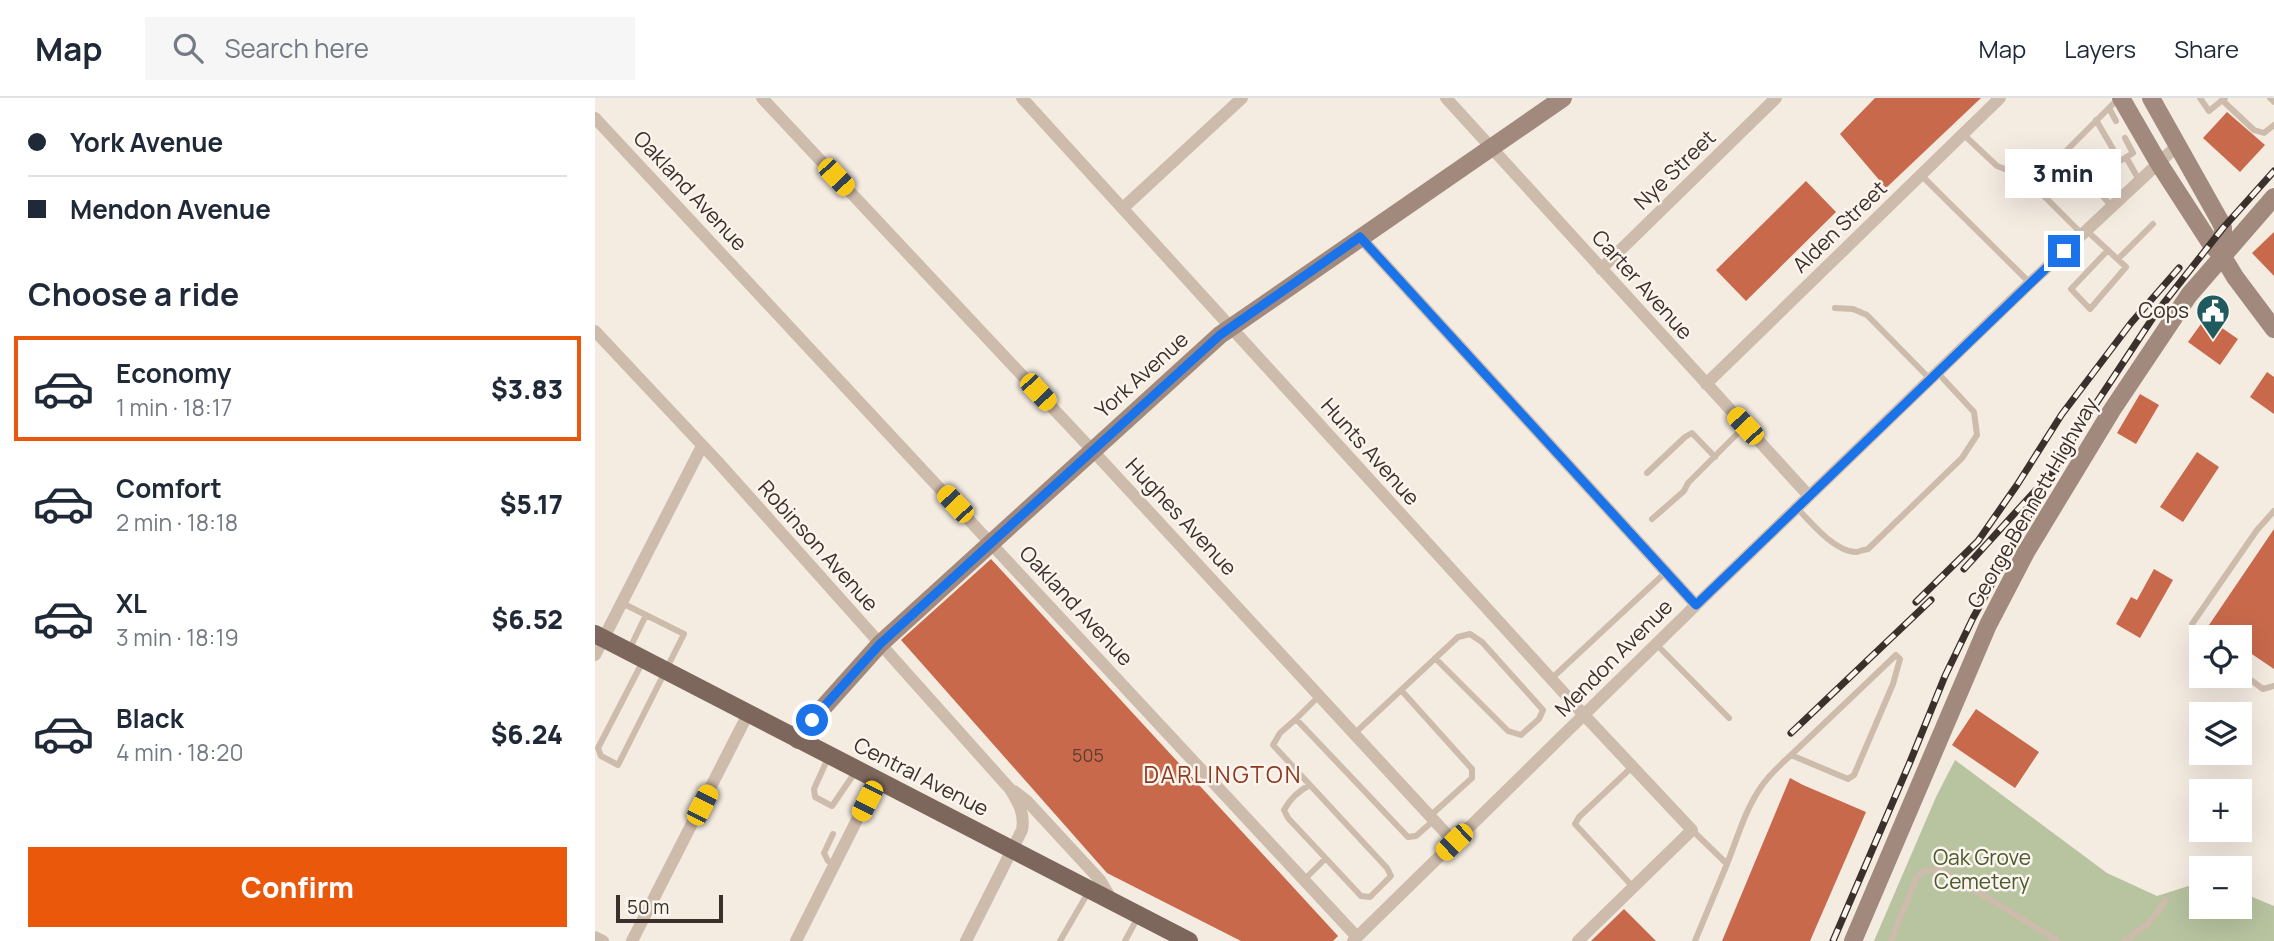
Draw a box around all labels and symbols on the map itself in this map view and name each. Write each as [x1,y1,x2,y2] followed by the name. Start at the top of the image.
[1627,123,1721,215] street label: Nye Street
[628,124,754,256] street label: Oakland Avenue
[2006,150,2122,198] callout: 3 min
[814,154,859,200] car
[1786,174,1893,278] street label: Alden Street
[1586,224,1699,345] street label: Carter Avenue
[2048,235,2080,267] route end
[2194,292,2232,341] public building icon: Cops
[2138,296,2189,324] place label: Cops
[1089,325,1194,424] street label: York Avenue
[1016,369,1061,415] car
[1315,392,1426,511] street label: Hunts Avenue
[1960,392,2104,613] street label: George Bennett Highway
[1723,403,1768,449] car
[1120,451,1244,581] street label: Hughes Avenue
[752,474,885,617] street label: Robinson Avenue
[933,481,978,527] car
[1014,539,1140,671] street label: Oakland Avenue
[1548,592,1678,722] street label: Mendon Avenue
[796,704,828,736] route start
[849,730,994,822] street label: Central Avenue
[1072,743,1104,767] house number: 505
[1144,758,1302,790] district label: DARLINGTON
[849,778,886,824] car
[684,782,721,828] car
[1432,820,1477,864] car
[1933,843,2031,895] park label: Oak Grove Cemetery
[616,892,723,924] scale bar

